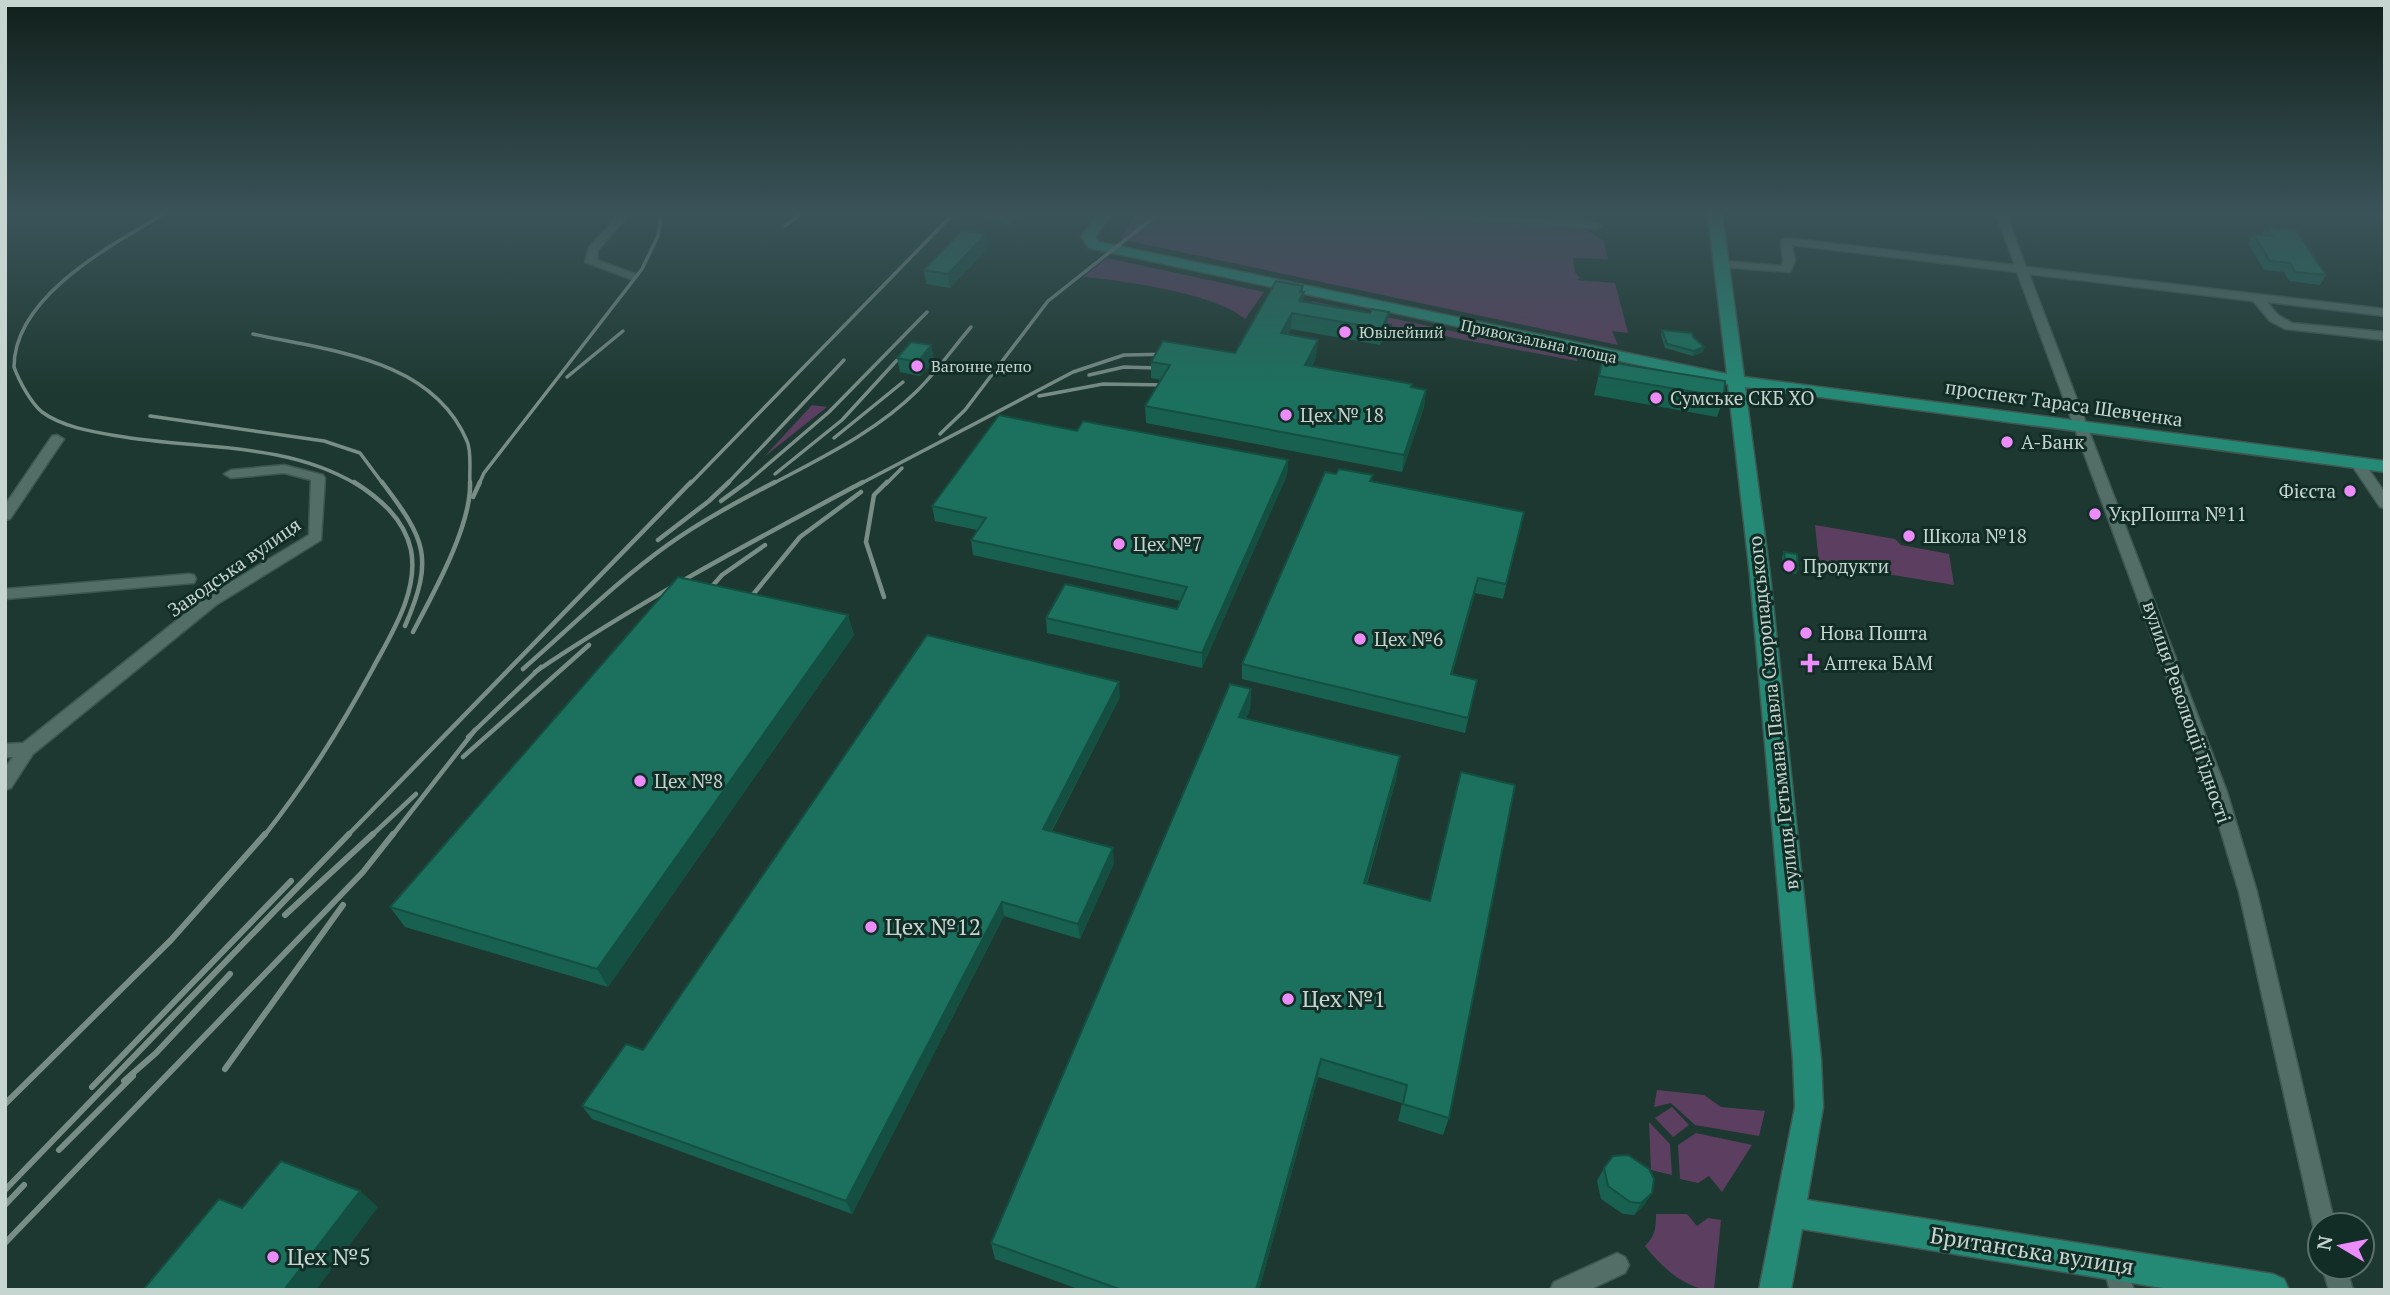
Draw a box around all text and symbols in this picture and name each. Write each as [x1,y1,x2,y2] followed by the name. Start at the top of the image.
[1459,314,1619,368] street label: Привокзальна площа
[1359,321,1444,343] place label: Ювілейний
[1337,324,1353,340] marker: Ювілейний
[931,355,1032,377] place label: Вагонне депо
[909,358,925,374] marker: Вагонне депо
[1944,373,2185,432] street label: проспект Тараса Шевченка
[1670,385,1815,410] place label: Сумське СКБ ХО
[1648,390,1664,406] marker: Сумське СКБ ХО
[1300,402,1384,427] place label: Цех № 18
[1278,407,1294,423] marker: Цех № 18
[2021,429,2085,454] place label: А-Банк
[1999,434,2015,450] marker: А-Банк
[2279,478,2336,503] place label: Фієста
[2342,483,2358,499] marker: Фієста
[2109,501,2247,526] place label: УкрПошта №11
[2087,506,2103,522] marker: УкрПошта №11
[162,511,305,622] street label: Заводська вулиця
[1923,523,2027,548] place label: Школа №18
[1901,528,1917,544] marker: Школа №18
[1133,531,1202,556] place label: Цех №7
[1741,535,1804,891] street label: вулиця Гетьмана Павла Скоропадського
[1111,536,1127,552] marker: Цех №7
[1803,553,1889,578] place label: Продукти
[1781,558,1797,574] marker: Продукти
[2138,597,2237,826] street label: вулиця Революції Гідності
[1820,620,1928,645] place label: Нова Пошта
[1798,625,1814,641] marker: Нова Пошта
[1374,626,1443,651] place label: Цех №6
[1352,631,1368,647] marker: Цех №6
[1824,650,1933,675] place label: Аптека БАМ
[1802,655,1818,671] marker: Аптека БАМ
[654,768,723,793] place label: Цех №8
[632,773,648,789] marker: Цех №8
[885,911,981,942] place label: Цех №12
[863,919,879,935] marker: Цех №12
[1302,983,1386,1014] place label: Цех №1
[1280,991,1296,1007] marker: Цех №1
[2306,1211,2376,1281] north arrow
[1928,1219,2136,1282] street label: Британська вулиця
[2310,1233,2337,1252] text: N
[287,1241,371,1272] place label: Цех №5
[265,1249,281,1265] marker: Цех №5

